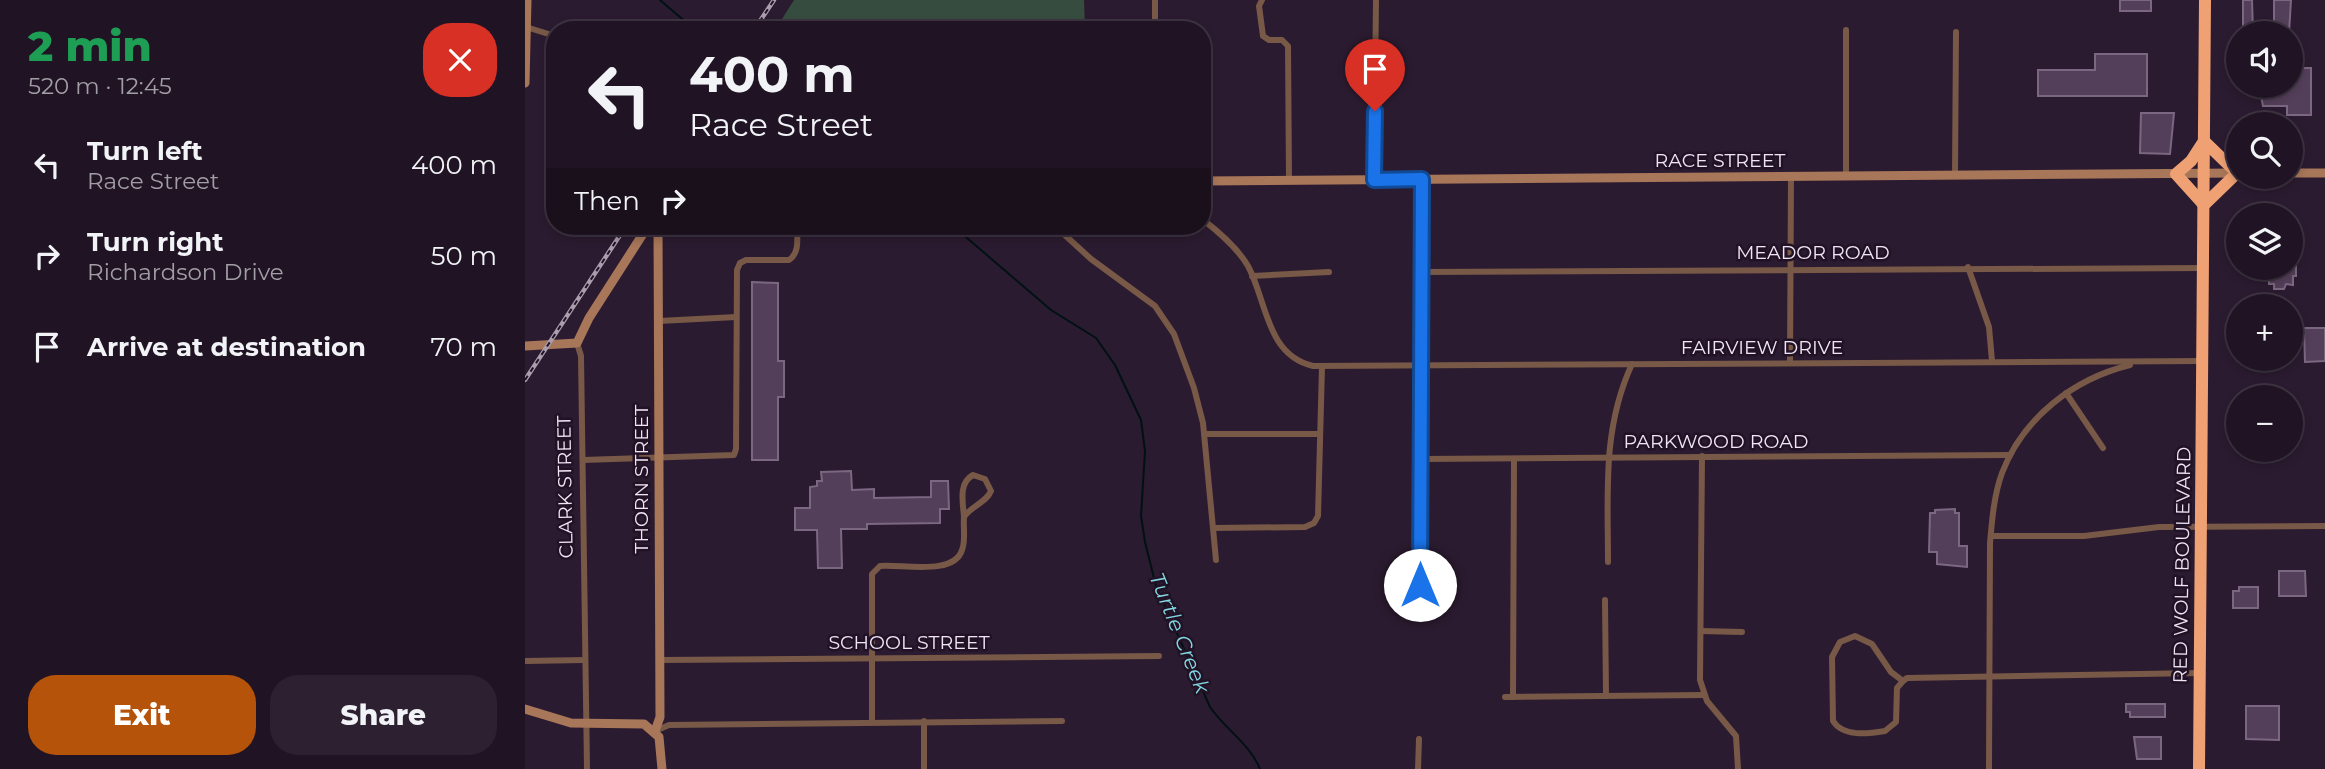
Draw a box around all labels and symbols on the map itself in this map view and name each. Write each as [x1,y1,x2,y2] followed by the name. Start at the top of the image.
[1345,39,1405,111] pin
[1655,149,1785,172] street label: RACE STREET
[1736,241,1890,264] street label: MEADOR ROAD
[1681,336,1843,359] street label: FAIRVIEW DRIVE
[630,404,653,553] street label: THORN STREET
[552,415,578,559] street label: CLARK STREET
[1624,430,1808,453] street label: PARKWOOD ROAD
[2168,447,2196,683] street label: RED WOLF BOULEVARD
[1383,548,1457,622] position arrow
[1144,569,1216,698] water label: Turtle Creek
[828,631,990,654] street label: SCHOOL STREET

